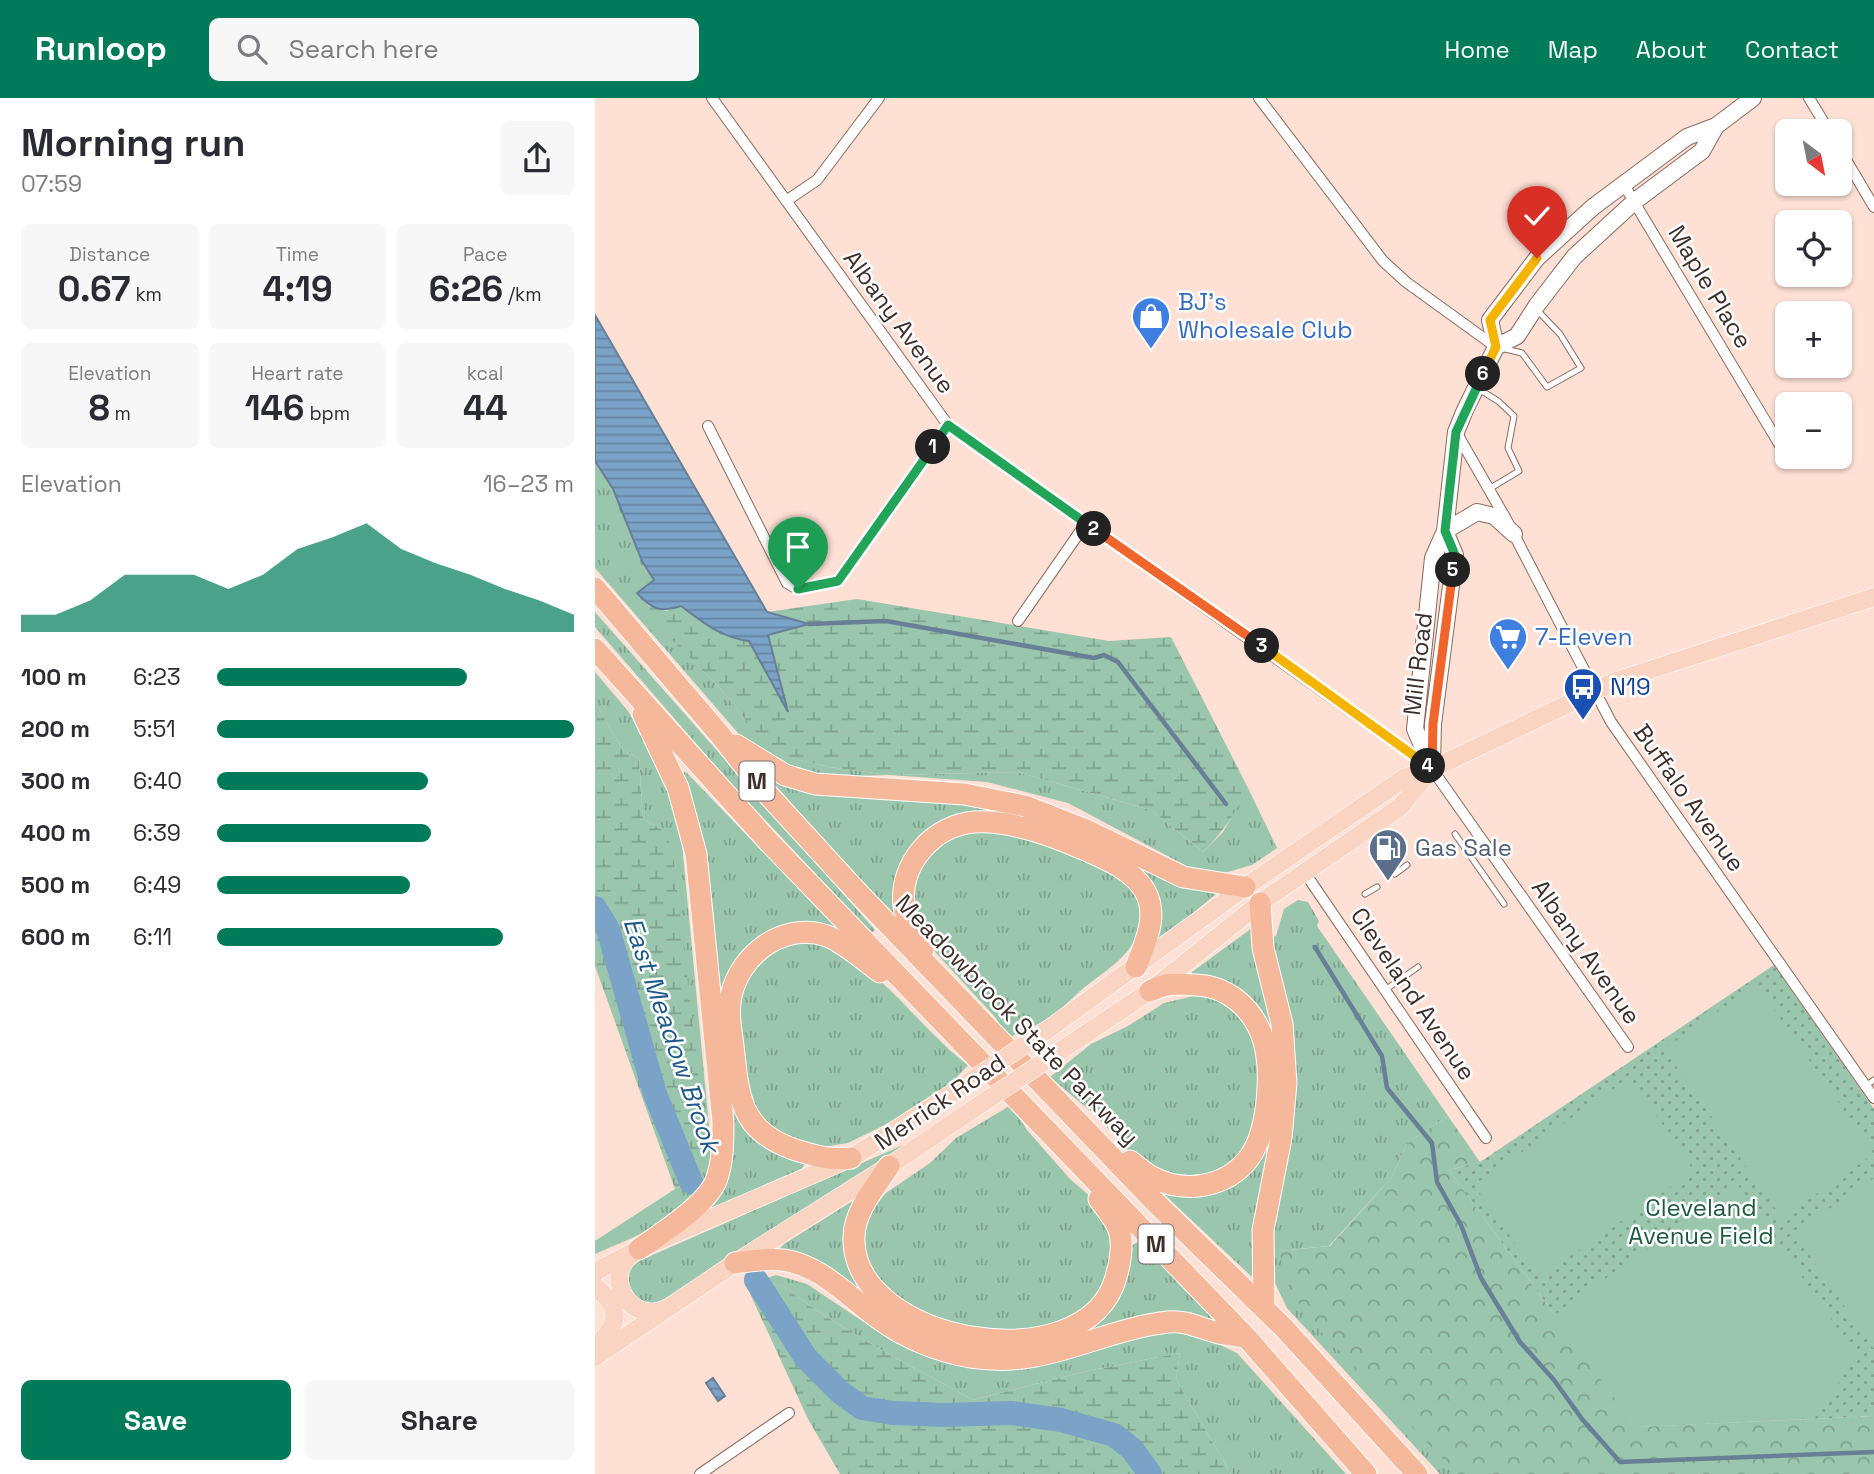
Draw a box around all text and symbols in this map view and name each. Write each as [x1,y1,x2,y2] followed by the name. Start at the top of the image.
[209,18,699,81] search box
[35,28,167,70] text: Runloop
[233,30,271,68] icon: search
[289,32,439,66] text: Search here
[1444,34,1510,65] text: Home
[1548,34,1598,65] text: Map
[1636,34,1707,65] text: About
[1745,34,1839,65] text: Contact
[21,119,246,167] text: Morning run
[1775,119,1851,196] north arrow
[1775,119,1852,469] map controls
[500,121,574,195] button: share
[21,169,82,199] text: 07:59
[1507,186,1567,258] pin
[1518,197,1556,235] icon: check
[1775,210,1852,287] button: locate
[1661,219,1759,354] street label: Maple Place
[69,242,150,267] text: Distance
[276,242,319,267] text: Time
[463,242,507,267] text: Pace
[837,244,962,400] street label: Albany Avenue
[58,267,131,311] text: 0.67
[262,267,333,311] text: 4:19
[429,267,503,311] text: 6:26
[131,282,162,307] text: km
[503,282,542,307] text: /km
[1178,286,1353,345] place label: BJ's Wholesale Club
[1130,295,1172,350] shop icon: BJ's Wholesale Club
[1775,301,1852,378] button: +
[1465,356,1501,392] pin: 6
[68,361,151,386] text: Elevation
[251,361,344,386] text: Heart rate
[467,361,504,386] text: kcal
[1477,361,1488,386] text: 6
[89,386,110,430] text: 8
[245,386,305,430] text: 146
[463,386,507,430] text: 44
[1775,392,1852,469] button: −
[110,401,131,426] text: m
[305,401,350,426] text: bpm
[915,430,951,464] pin: 1
[928,434,937,459] text: 1
[21,469,122,499] text: Elevation
[483,469,574,499] text: 16–23 m
[1077,512,1111,546] pin: 2
[1088,516,1099,541] text: 2
[768,517,828,589] pin
[779,528,817,566] icon: arrive
[1435,552,1471,588] pin: 5
[1447,557,1458,582] text: 5
[1396,611,1439,717] street label: Mill Road
[1487,616,1529,671] supermarket icon: 7-Eleven
[1535,621,1633,652] place label: 7-Eleven
[1245,628,1279,664] pin: 3
[1256,633,1267,658] text: 3
[21,662,87,692] text: 100 m
[133,662,181,692] text: 6:23
[1562,666,1604,721] bus stop icon: N19
[1610,671,1651,702] place label: N19
[21,714,90,744] text: 200 m
[133,714,176,744] text: 5:51
[1627,718,1752,878] street label: Buffalo Avenue
[1411,748,1445,784] pin: 4
[1421,753,1434,778] text: 4
[739,762,775,800] road number: M
[21,766,90,796] text: 300 m
[133,766,182,796] text: 6:40
[21,818,91,848] text: 400 m
[133,818,181,848] text: 6:39
[1367,827,1409,882] fuel station icon: Gas Sale
[1415,832,1512,863] place label: Gas Sale
[21,870,90,900] text: 500 m
[133,870,181,900] text: 6:49
[1525,873,1648,1030] street label: Albany Avenue
[889,888,1146,1152] street label: Meadowbrook State Parkway
[1344,901,1483,1086] street label: Cleveland Avenue
[616,913,729,1160] water label: East Meadow Brook
[21,922,91,952] text: 600 m
[133,922,172,952] text: 6:11
[868,1046,1011,1157] street label: Merrick Road
[1628,1192,1774,1251] park label: Cleveland Avenue Field
[1139,1224,1173,1264] road number: M
[21,1380,291,1460] button: Save
[305,1380,574,1460] button: Share

